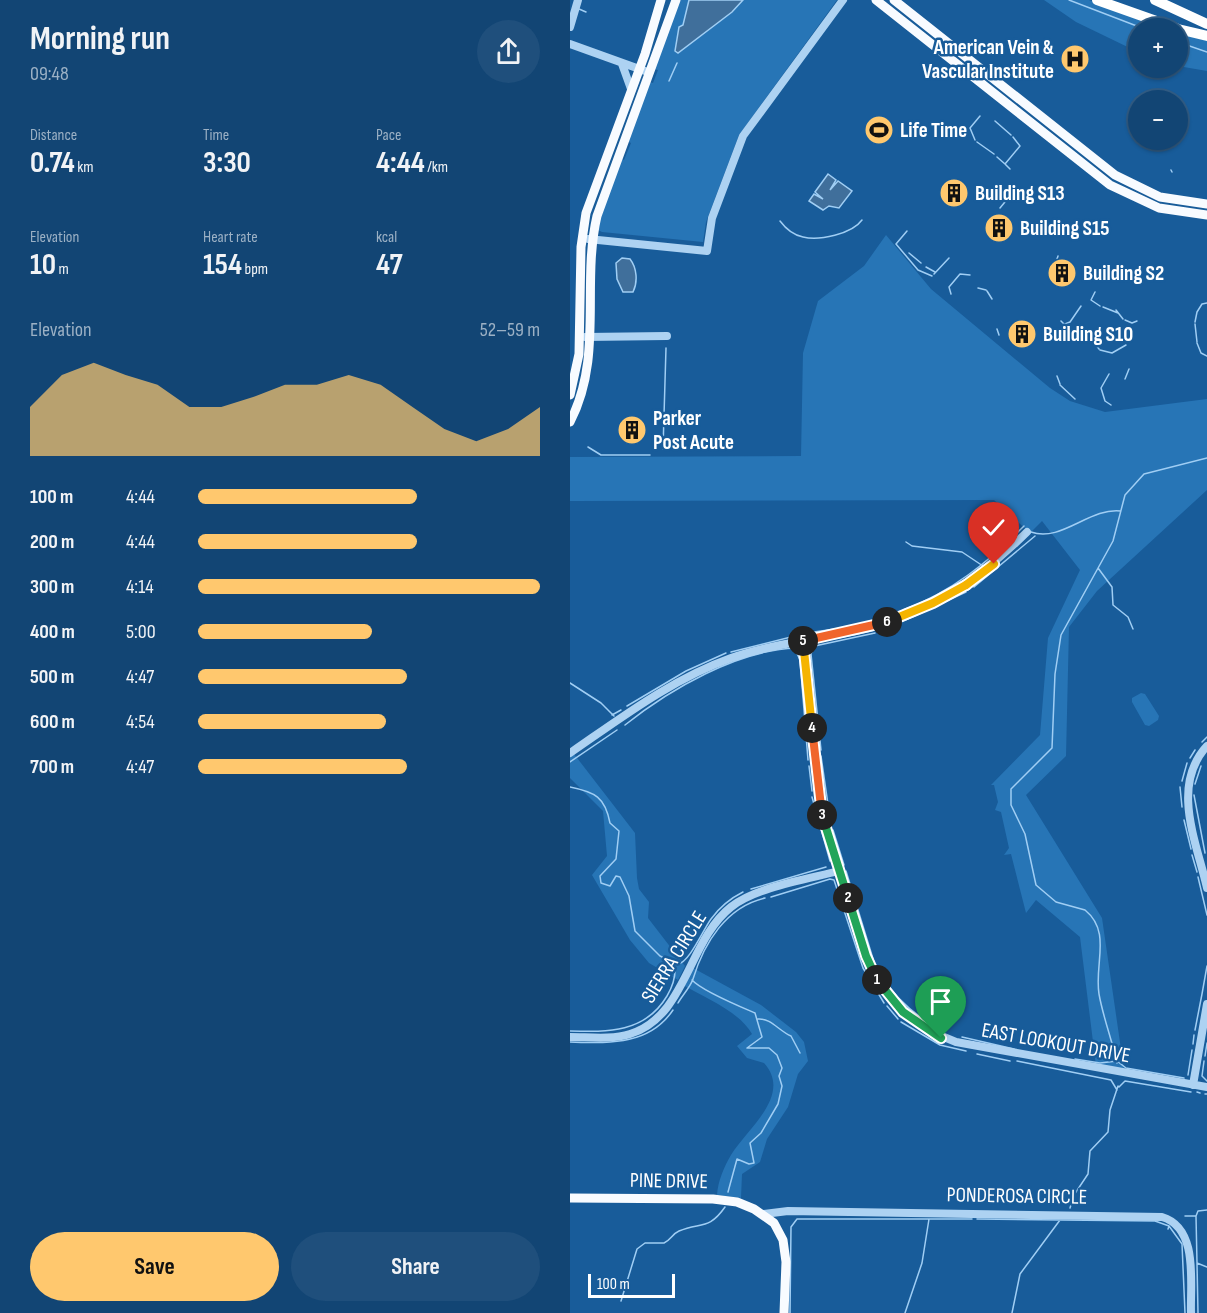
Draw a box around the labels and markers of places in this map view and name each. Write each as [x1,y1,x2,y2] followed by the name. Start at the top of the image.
[922,35,1054,84] place label: American Vein & Vascular Institute
[1059,43,1091,75] hospital icon: American Vein & Vascular Institute
[863,114,895,146] sports icon: Life Time
[900,118,967,143] place label: Life Time
[938,177,970,209] building icon: Building S13
[975,181,1065,206] place label: Building S13
[983,212,1015,244] building icon: Building S15
[1020,216,1109,241] place label: Building S15
[1046,257,1078,289] building icon: Building S2
[1083,261,1164,286] place label: Building S2
[1006,318,1038,350] building icon: Building S10
[1043,322,1133,347] place label: Building S10
[653,406,734,455] place label: Parker Post Acute
[616,414,648,446] building icon: Parker Post Acute
[968,502,1019,564] pin
[872,607,902,637] pin: 6
[788,626,818,656] pin: 5
[797,713,827,743] pin: 4
[807,800,837,830] pin: 3
[833,883,863,913] pin: 2
[862,965,892,995] pin: 1
[915,976,966,1038] pin

